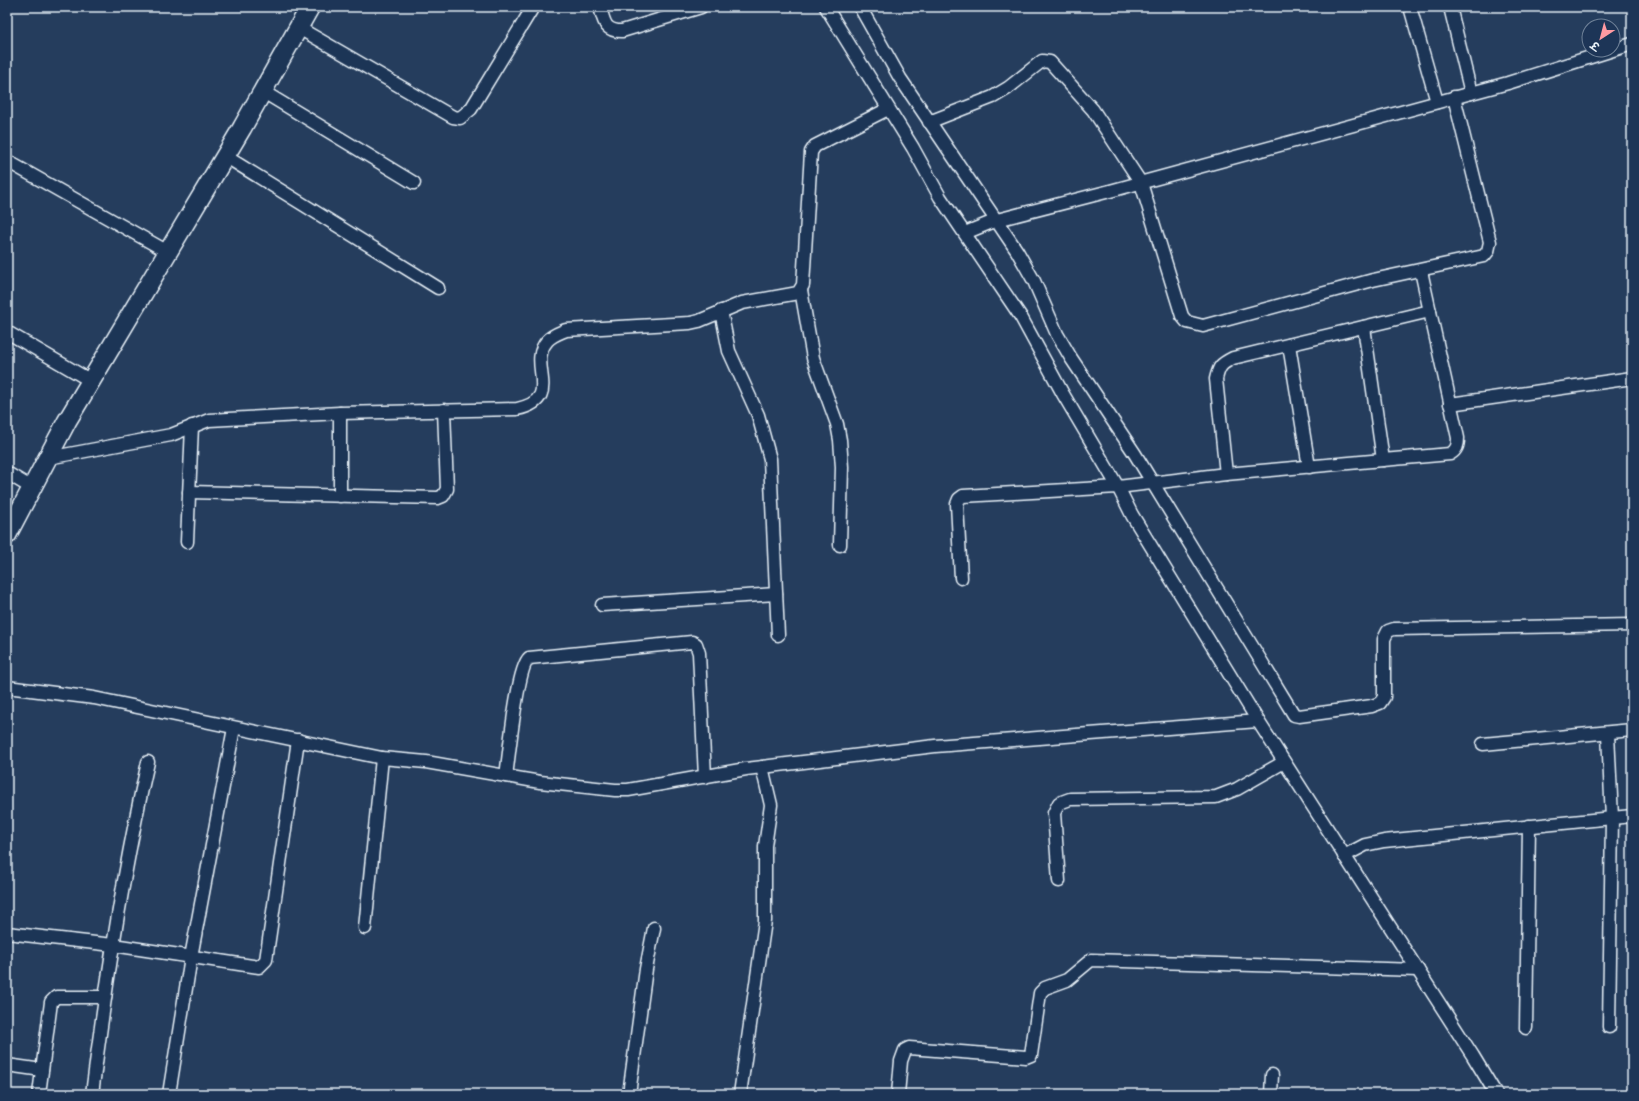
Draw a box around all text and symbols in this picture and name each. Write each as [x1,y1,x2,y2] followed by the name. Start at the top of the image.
[1581,18,1621,58] north arrow
[1587,36,1604,54] text: उ

